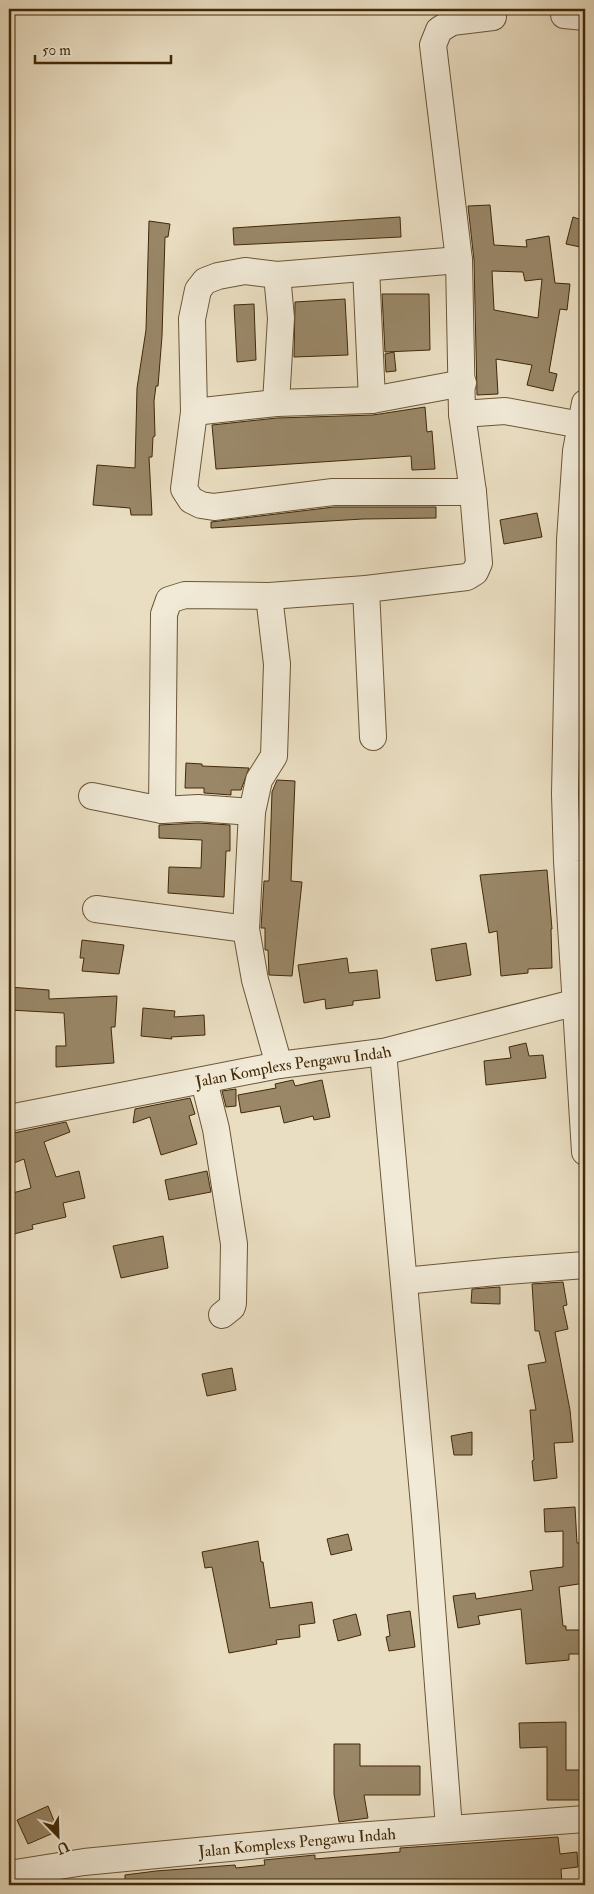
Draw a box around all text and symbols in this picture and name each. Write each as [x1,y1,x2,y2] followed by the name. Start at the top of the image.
[35,32,171,64] scale bar
[42,41,71,60] text: 50 m
[193,1041,394,1093] street label: Jalan Komplexs Pengawu Indah
[32,1812,82,1862] north arrow
[197,1824,397,1863] street label: Jalan Komplexs Pengawu Indah
[54,1837,72,1858] text: U

